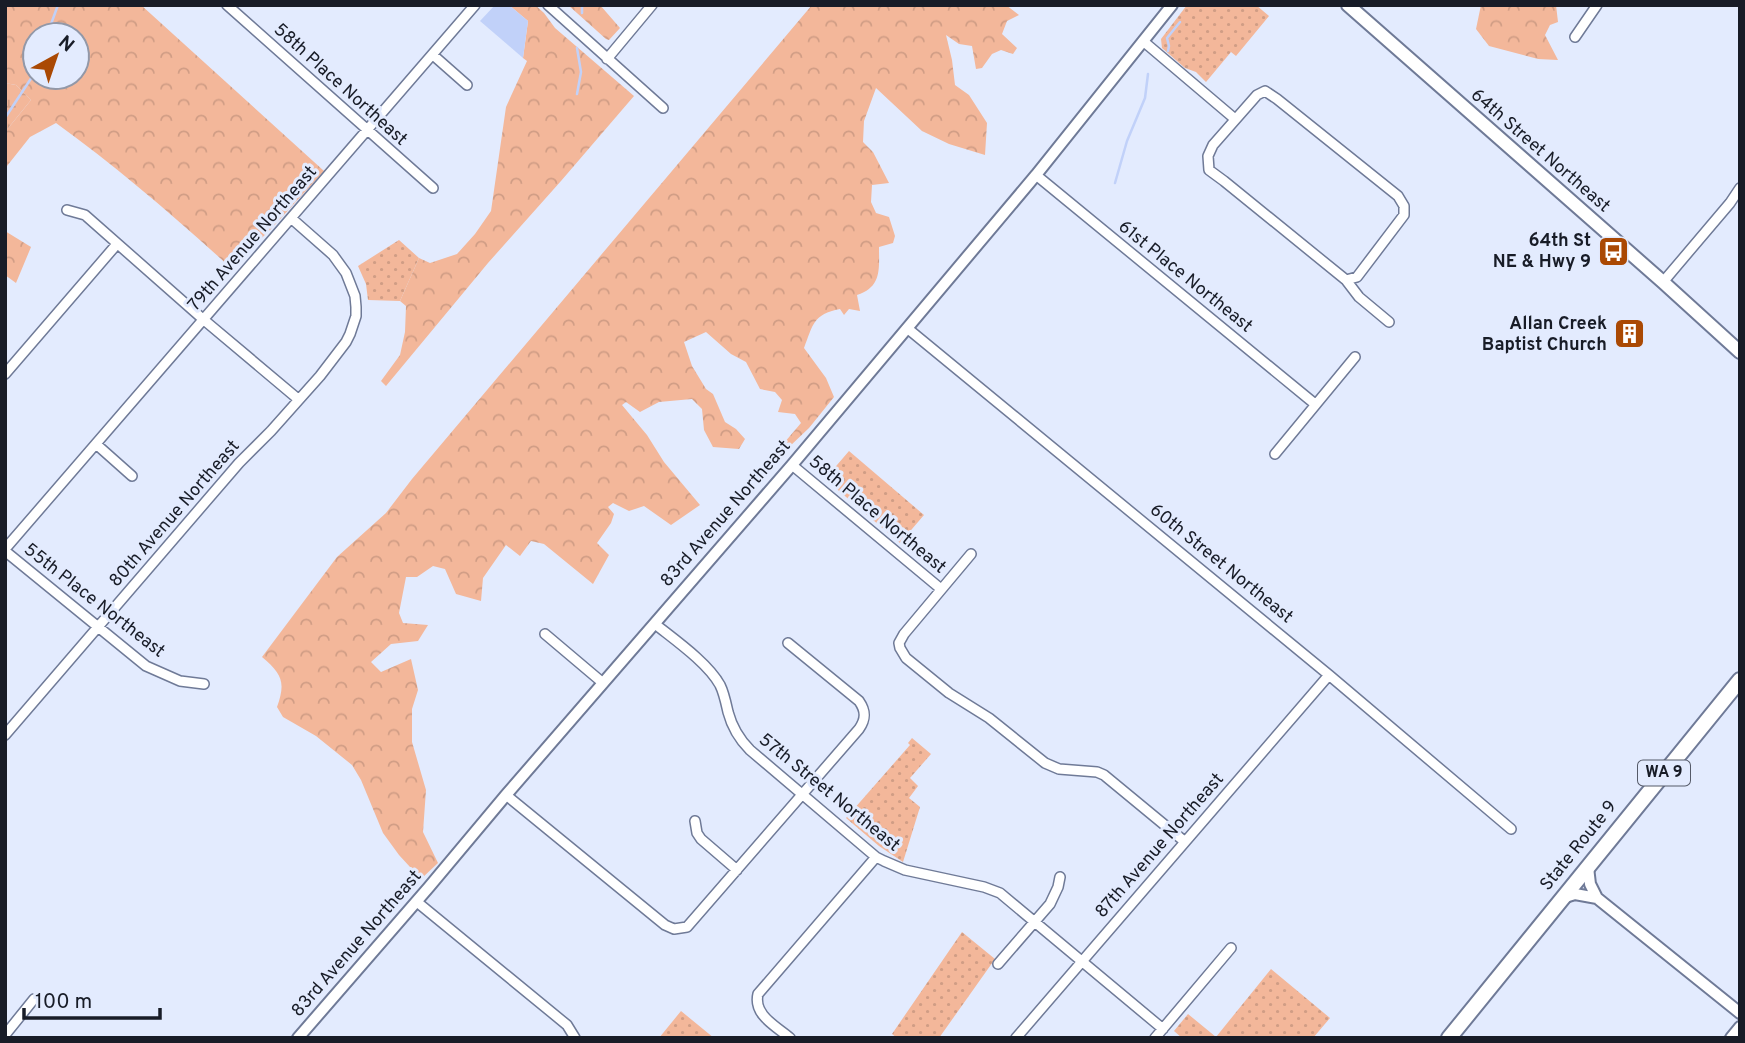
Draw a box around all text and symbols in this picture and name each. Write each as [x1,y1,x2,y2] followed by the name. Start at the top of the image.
[268,19,412,151] street label: 58th Place Northeast
[21,21,91,91] north arrow
[53,31,79,58] text: N
[1465,84,1615,218] street label: 64th Street Northeast
[183,161,323,317] street label: 79th Avenue Northeast
[1113,216,1257,338] street label: 61st Place Northeast
[1493,230,1591,274] place label: 64th St NE & Hwy 9
[1597,234,1631,268] bus stop icon: 64th St NE & Hwy 9
[1482,313,1607,357] place label: Allan Creek Baptist Church
[1613,317,1647,351] building icon: Allan Creek Baptist Church
[105,436,245,592] street label: 80th Avenue Northeast
[656,436,796,592] street label: 83rd Avenue Northeast
[804,451,950,579] street label: 58th Place Northeast
[1145,499,1297,629] street label: 60th Street Northeast
[19,539,169,663] street label: 55th Place Northeast
[754,729,904,857] street label: 57th Street Northeast
[1638,760,1690,786] road number: WA 9
[1091,769,1229,923] street label: 87th Avenue Northeast
[1535,796,1623,896] street label: State Route 9
[287,866,427,1022] street label: 83rd Avenue Northeast
[24,976,161,1020] scale bar
[35,989,92,1016] text: 100 m

